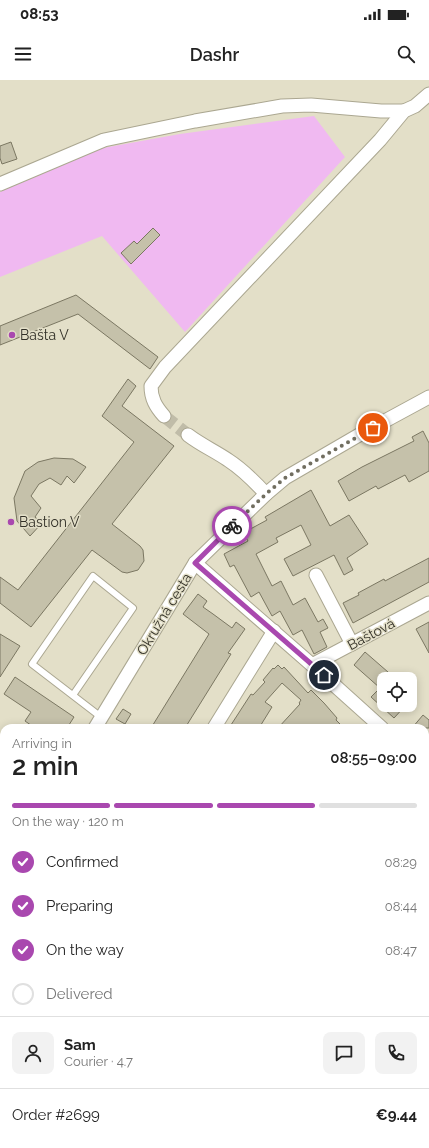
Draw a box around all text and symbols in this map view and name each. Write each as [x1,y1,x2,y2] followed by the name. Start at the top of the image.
[20,5,59,23] text: 08:53
[12,43,34,65] icon: menu
[395,43,417,65] icon: search
[190,44,239,65] text: Dashr
[20,327,69,343] place label: Bašta V
[7,330,17,340] marker: Bašta V
[356,411,390,445] pin
[362,417,384,439] icon: bag
[212,506,252,546] courier
[19,514,80,530] place label: Bastion V
[221,515,243,537] icon: bike
[6,517,16,527] marker: Bastion V
[133,570,195,658] street label: Okružná cesta
[345,615,397,653] street label: Baštová
[307,658,341,692] pin
[313,664,335,686] icon: home
[377,672,417,712] map controls
[377,672,417,712] button: locate
[12,736,72,751] text: Arriving in
[330,749,417,767] text: 08:55–09:00
[12,751,79,781] text: 2 min
[12,814,124,829] text: On the way · 120 m
[12,851,34,873] icon: check
[46,853,119,871] text: Confirmed
[384,855,417,870] text: 08:29
[12,895,34,917] icon: check
[46,897,113,915] text: Preparing
[385,899,417,914] text: 08:44
[12,939,34,961] icon: check
[46,941,124,959] text: On the way
[385,943,417,958] text: 08:47
[46,985,113,1003] text: Delivered
[12,1032,54,1074] button: person
[323,1032,365,1074] button: chat
[375,1032,417,1074] button: phone
[64,1036,96,1054] text: Sam
[64,1054,133,1069] text: Courier · 4.7
[12,1106,100,1124] text: Order #2699
[376,1106,417,1124] text: €9.44

